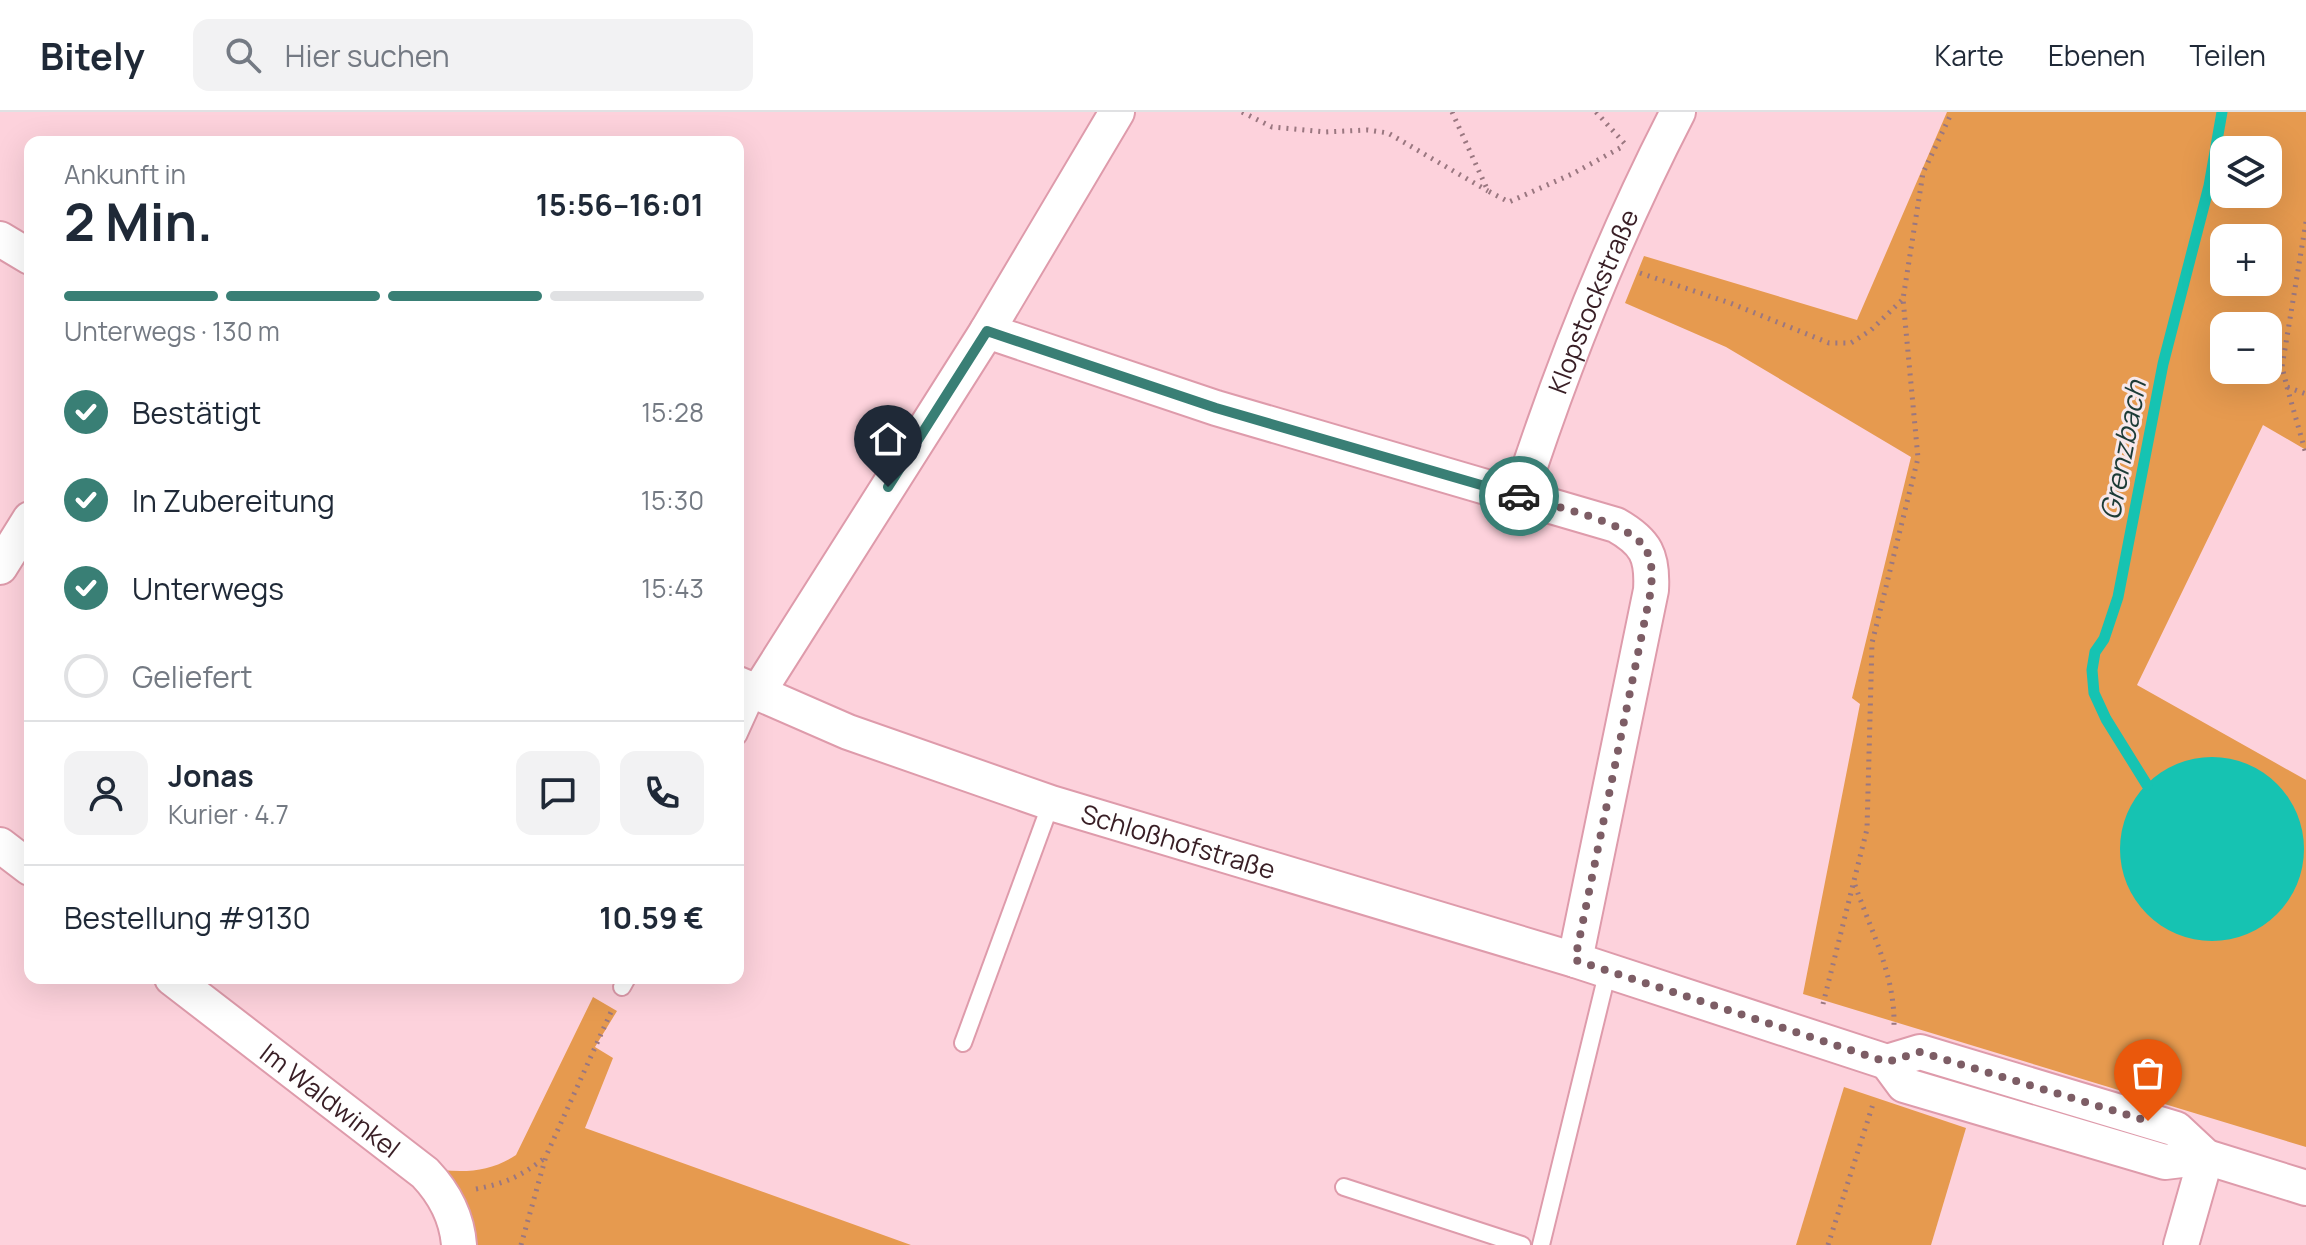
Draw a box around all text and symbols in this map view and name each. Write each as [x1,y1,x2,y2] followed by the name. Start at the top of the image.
[193,19,753,91] search box
[40,29,145,81] text: Bitely
[221,33,265,77] icon: search
[285,35,450,76] text: Hier suchen
[1935,36,2004,74] text: Karte
[2048,36,2146,74] text: Ebenen
[2190,36,2266,74] text: Teilen
[2210,136,2282,384] map controls
[2210,136,2282,208] button: layers
[64,156,186,192] text: Ankunft in
[536,184,704,225] text: 15:56–16:01
[64,186,213,257] text: 2 Min.
[1539,203,1647,398] street label: Klopstockstraße
[2210,224,2282,296] button: +
[2210,312,2282,384] button: −
[64,313,280,349] text: Unterwegs · 130 m
[2090,376,2154,523] water label: Grenzbach
[64,390,108,434] icon: check
[132,392,261,433] text: Bestätigt
[641,394,704,430] text: 15:28
[854,405,922,487] pin
[866,417,910,461] icon: home
[1479,456,1559,536] courier
[1497,474,1541,518] icon: car
[64,478,108,522] icon: check
[132,480,335,521] text: In Zubereitung
[641,482,704,518] text: 15:30
[64,566,108,610] icon: check
[132,568,284,609] text: Unterwegs
[641,570,704,606] text: 15:43
[132,656,253,697] text: Geliefert
[64,751,148,835] button: person
[516,751,600,835] button: chat
[620,751,704,835] button: phone
[168,755,254,796] text: Jonas
[1077,795,1280,887] street label: Schloßhofstraße
[168,796,289,832] text: Kurier · 4.7
[64,897,311,938] text: Bestellung #9130
[599,897,704,938] text: 10.59 €
[253,1035,408,1166] street label: Im Waldwinkel
[2114,1039,2182,1121] pin
[2126,1051,2170,1095] icon: bag

